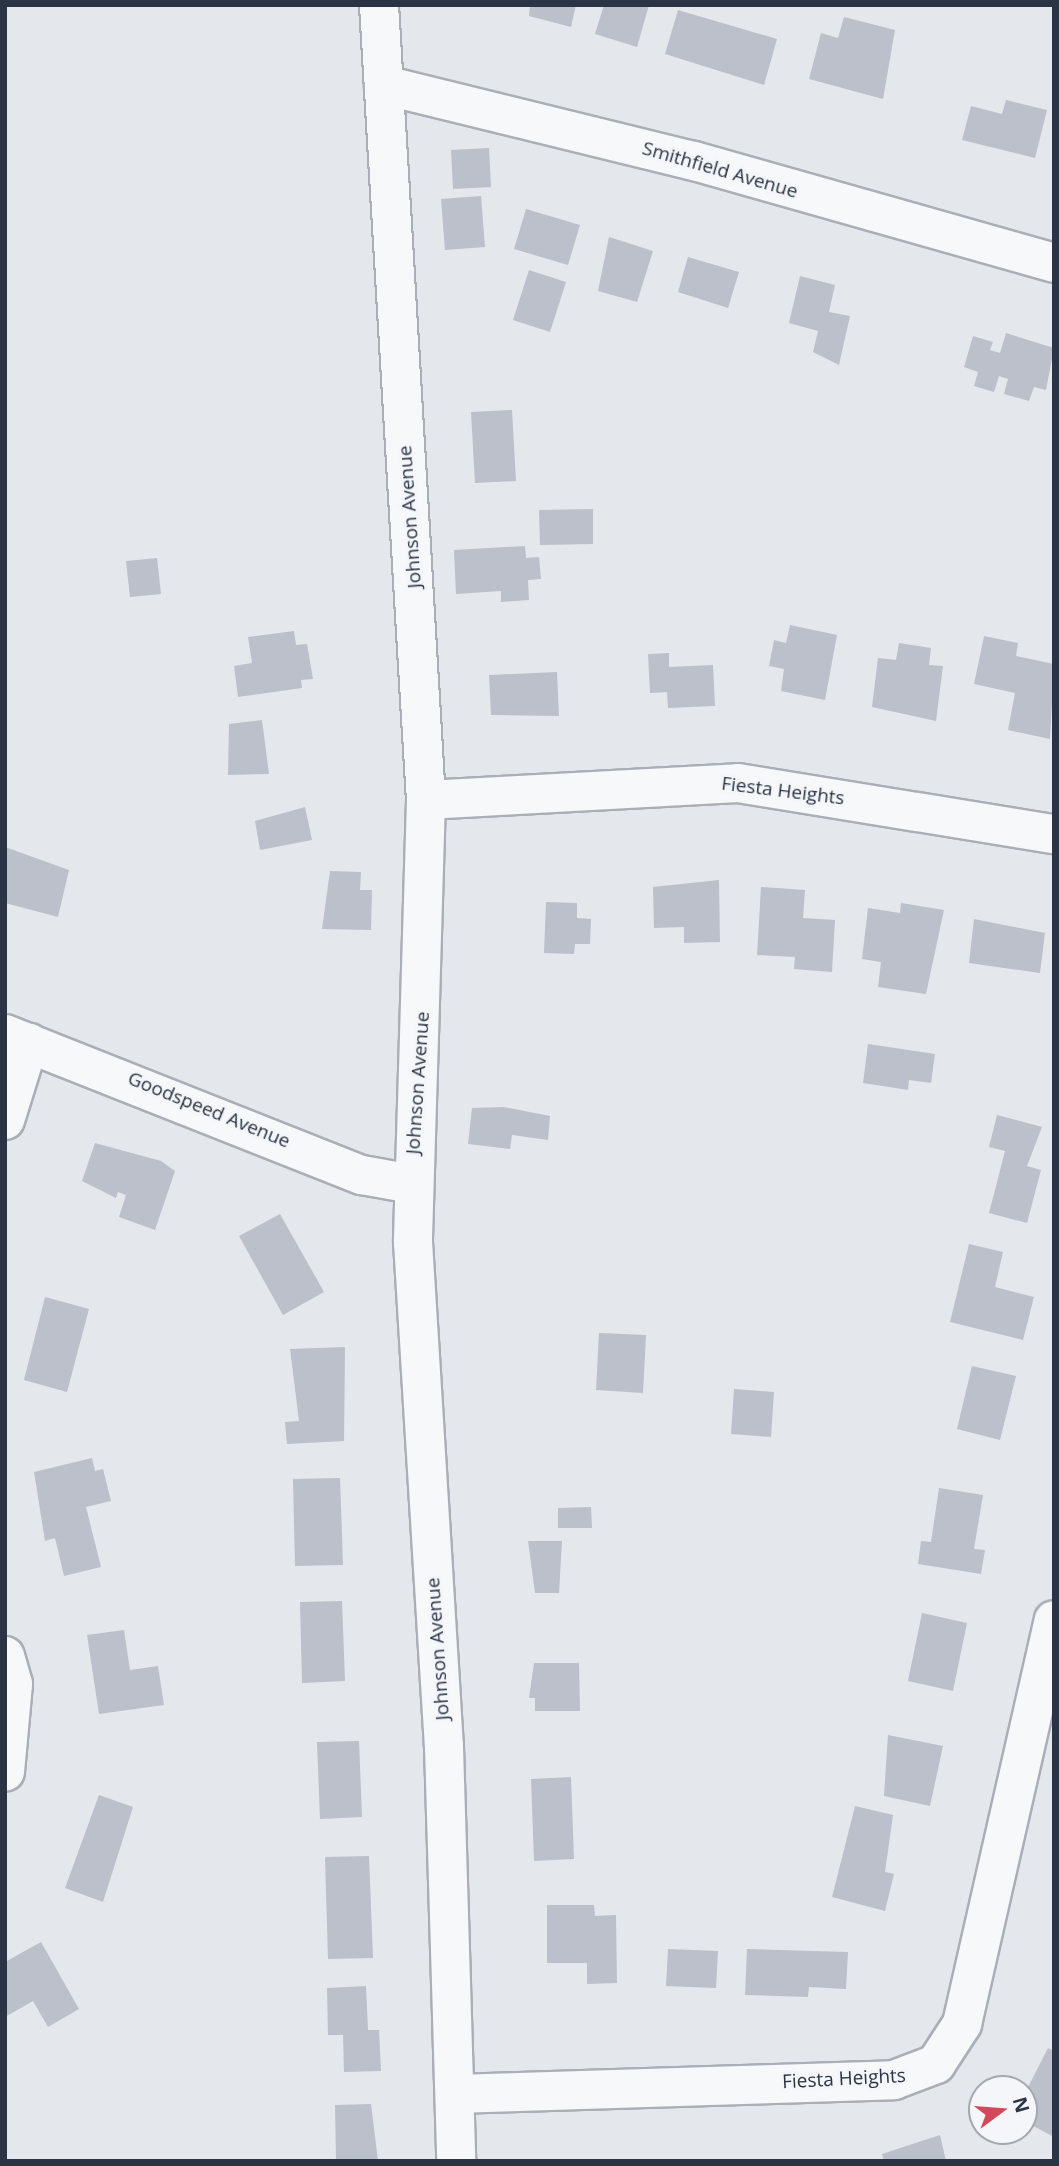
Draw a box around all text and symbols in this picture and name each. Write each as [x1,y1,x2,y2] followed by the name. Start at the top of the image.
[640,137,800,203] street label: Smithfield Avenue
[394,445,426,589] street label: Johnson Avenue
[720,772,846,810] street label: Fiesta Heights
[402,1011,434,1155] street label: Johnson Avenue
[125,1067,293,1153] street label: Goodspeed Avenue
[422,1577,454,1721] street label: Johnson Avenue
[782,2064,906,2094] street label: Fiesta Heights
[968,2075,1038,2145] north arrow
[1007,2094,1036,2116] text: N

